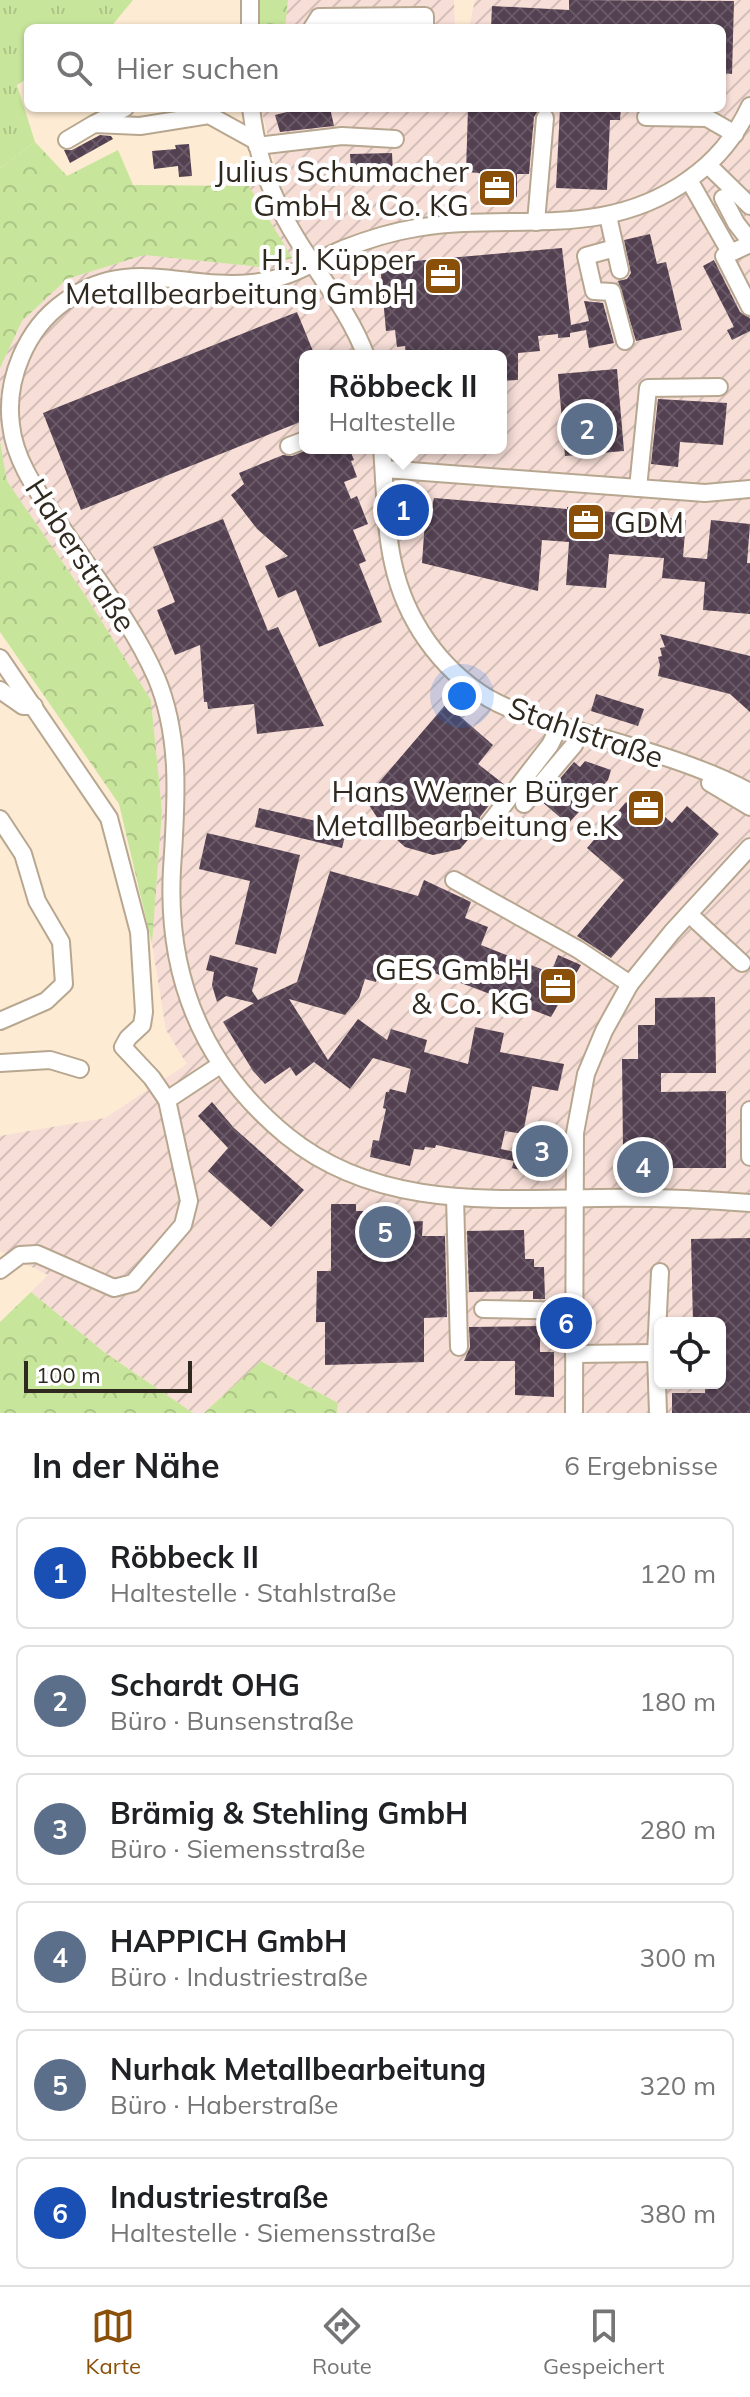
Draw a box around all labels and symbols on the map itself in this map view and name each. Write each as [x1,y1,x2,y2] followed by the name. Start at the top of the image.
[215,152,469,224] place label: Julius Schumacher GmbH & Co. KG
[476,167,518,209] office icon: Julius Schumacher GmbH & Co. KG
[65,240,415,312] place label: H.J. Küpper Metallbearbeitung GmbH
[422,255,464,297] office icon: H.J. Küpper Metallbearbeitung GmbH
[561,399,613,459] pin: 2
[17,471,145,639] street label: Haberstraße
[377,480,429,540] pin: 1
[565,501,607,543] office icon: GDM
[614,503,684,541] place label: GDM
[442,676,482,716] your location
[504,688,668,776] street label: Stahlstraße
[315,772,619,844] place label: Hans Werner Bürger Metallbearbeitung e.K
[625,787,667,829] office icon: Hans Werner Bürger Metallbearbeitung e.K
[375,950,530,1022] place label: GES GmbH & Co. KG
[537,965,579,1007] office icon: GES GmbH & Co. KG
[516,1121,568,1181] pin: 3
[617,1137,669,1197] pin: 4
[359,1202,411,1262] pin: 5
[540,1293,592,1353] pin: 6
[24,1357,192,1393] scale bar

